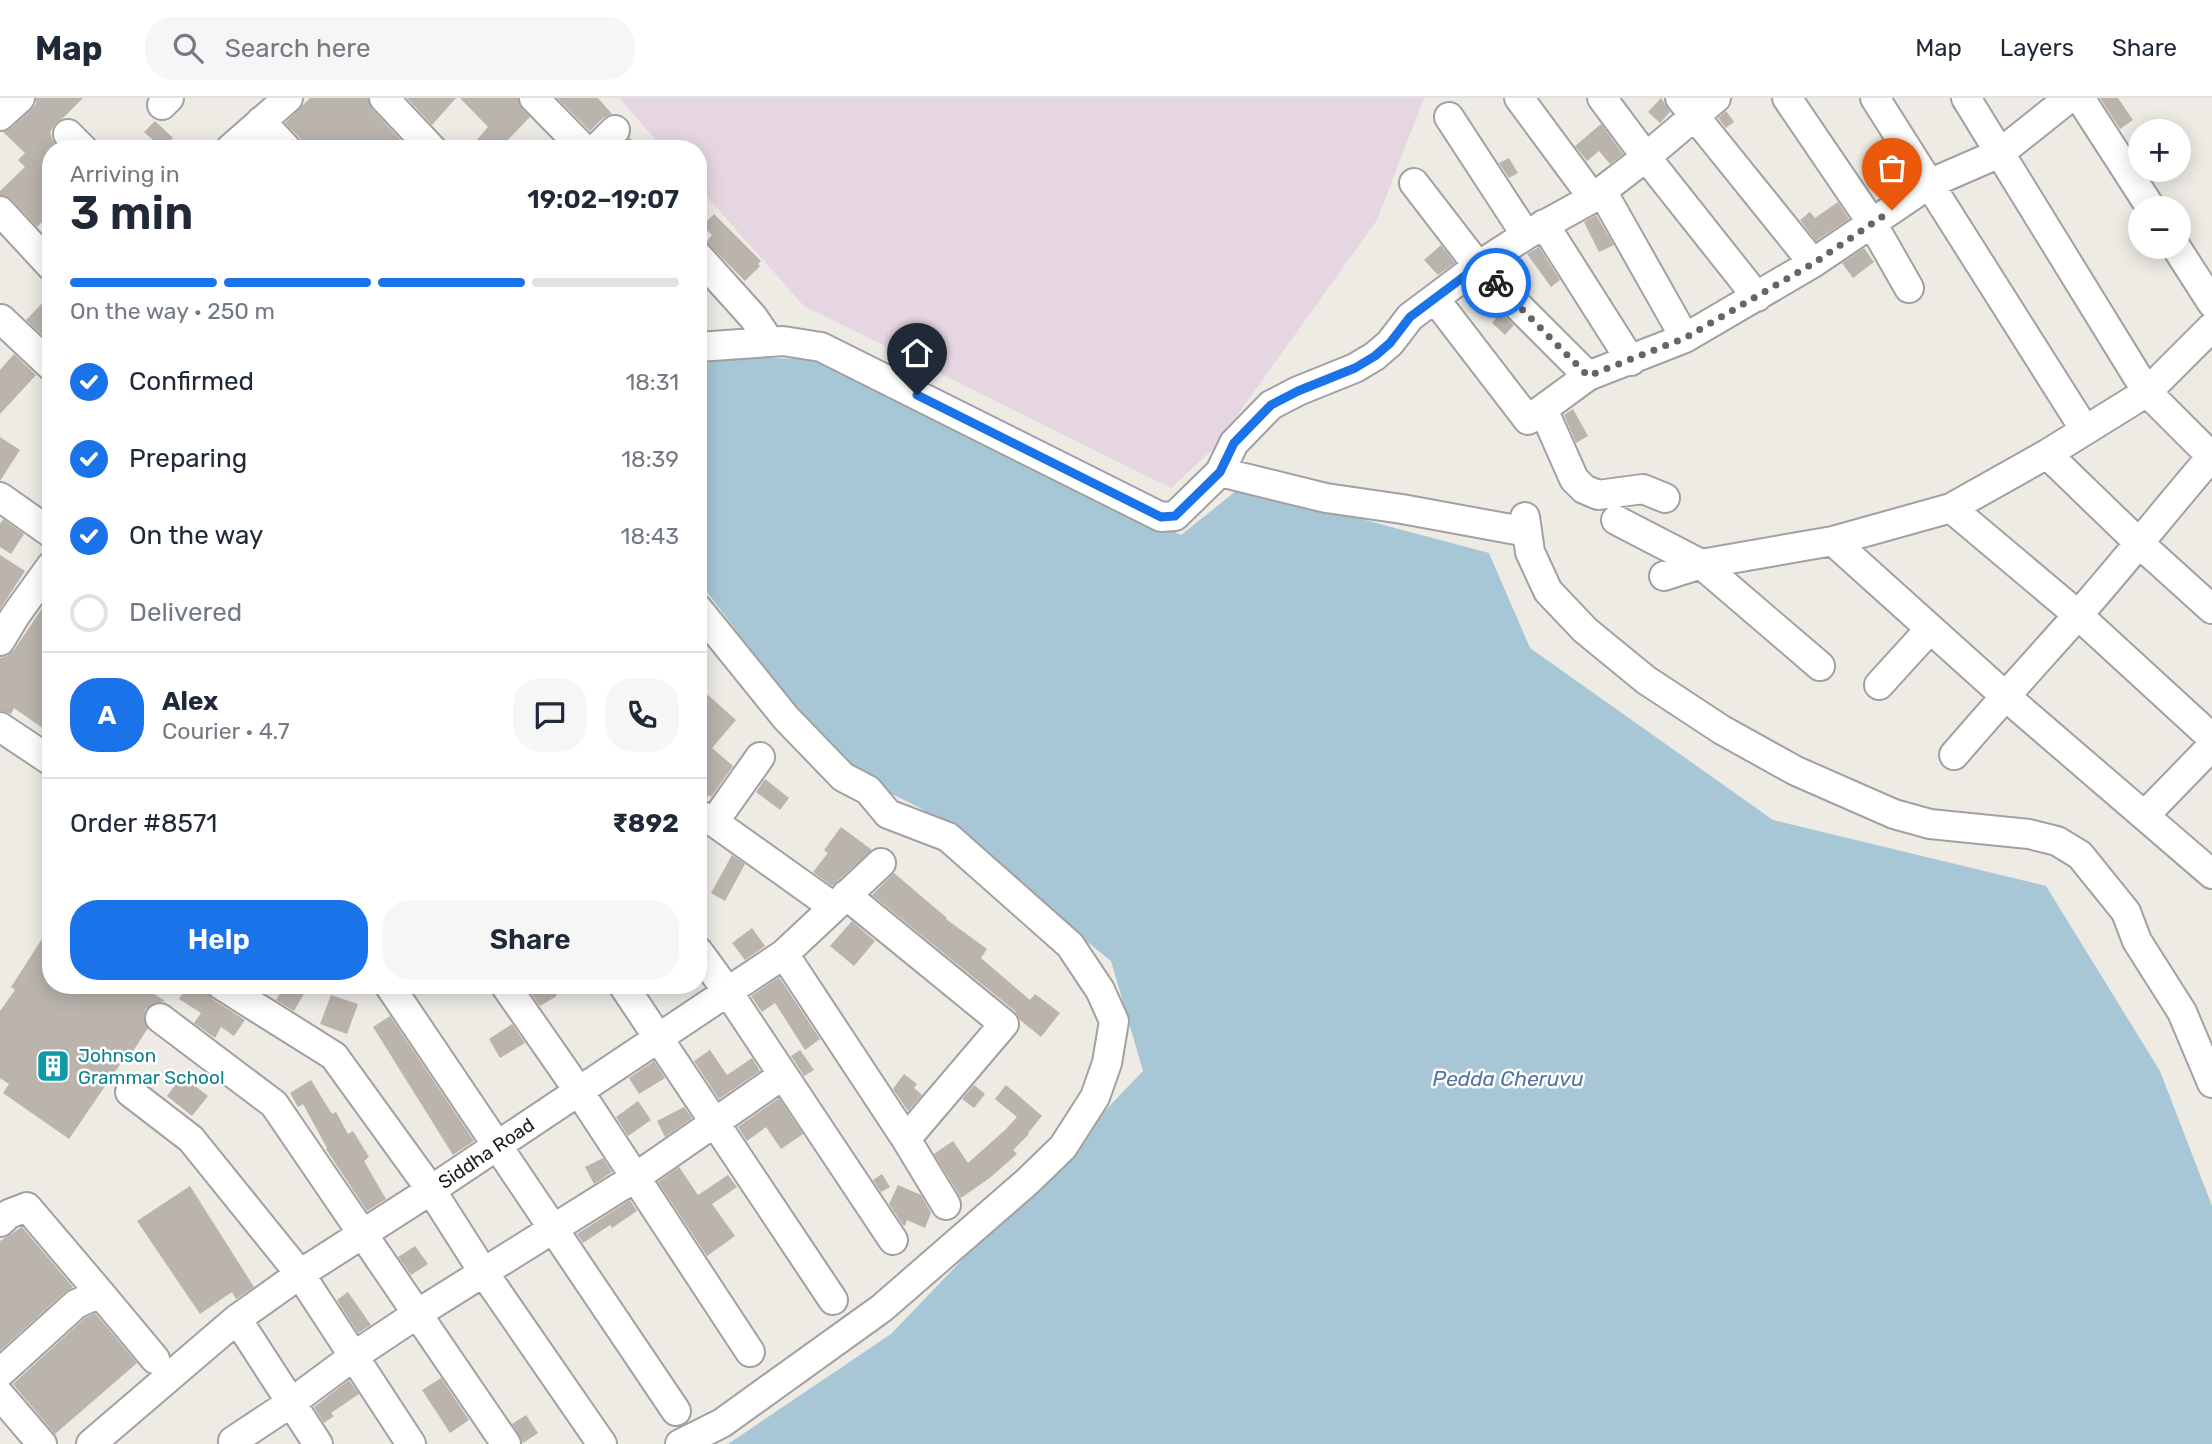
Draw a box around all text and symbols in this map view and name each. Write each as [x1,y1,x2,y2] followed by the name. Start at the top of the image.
[145,17,635,80] search box
[35,29,103,68] text: Map
[169,29,207,67] icon: search
[225,33,370,64] text: Search here
[1915,34,1962,62] text: Map
[2000,34,2074,62] text: Layers
[2112,34,2177,62] text: Share
[2128,119,2191,259] map controls
[2128,119,2191,182] button: +
[1862,138,1922,210] pin
[1873,149,1911,187] icon: bag
[70,160,180,188] text: Arriving in
[527,184,679,215] text: 19:02–19:07
[70,186,193,241] text: 3 min
[2128,196,2191,259] button: −
[1461,248,1531,318] courier
[1477,264,1515,302] icon: bike
[70,297,275,325] text: On the way · 250 m
[887,323,947,395] pin
[898,334,936,372] icon: home
[70,363,108,401] icon: check
[129,366,254,397] text: Confirmed
[625,368,679,396] text: 18:31
[70,440,108,478] icon: check
[129,443,247,474] text: Preparing
[621,445,679,473] text: 18:39
[70,517,108,555] icon: check
[129,520,263,551] text: On the way
[621,522,679,550] text: 18:43
[129,597,242,628] text: Delivered
[513,678,587,752] button: chat
[605,678,679,752] button: phone
[162,686,218,717] text: Alex
[98,700,116,731] text: A
[162,717,289,745] text: Courier · 4.7
[70,808,217,839] text: Order #8571
[612,808,679,839] text: ₹892
[70,900,368,980] button: Help
[382,900,679,980] button: Share
[78,1044,225,1089] place label: Johnson Grammar School
[34,1047,72,1085] building icon: Johnson Grammar School
[1432,1066,1584,1091] water label: Pedda Cheruvu
[434,1113,539,1194] street label: Siddha Road

